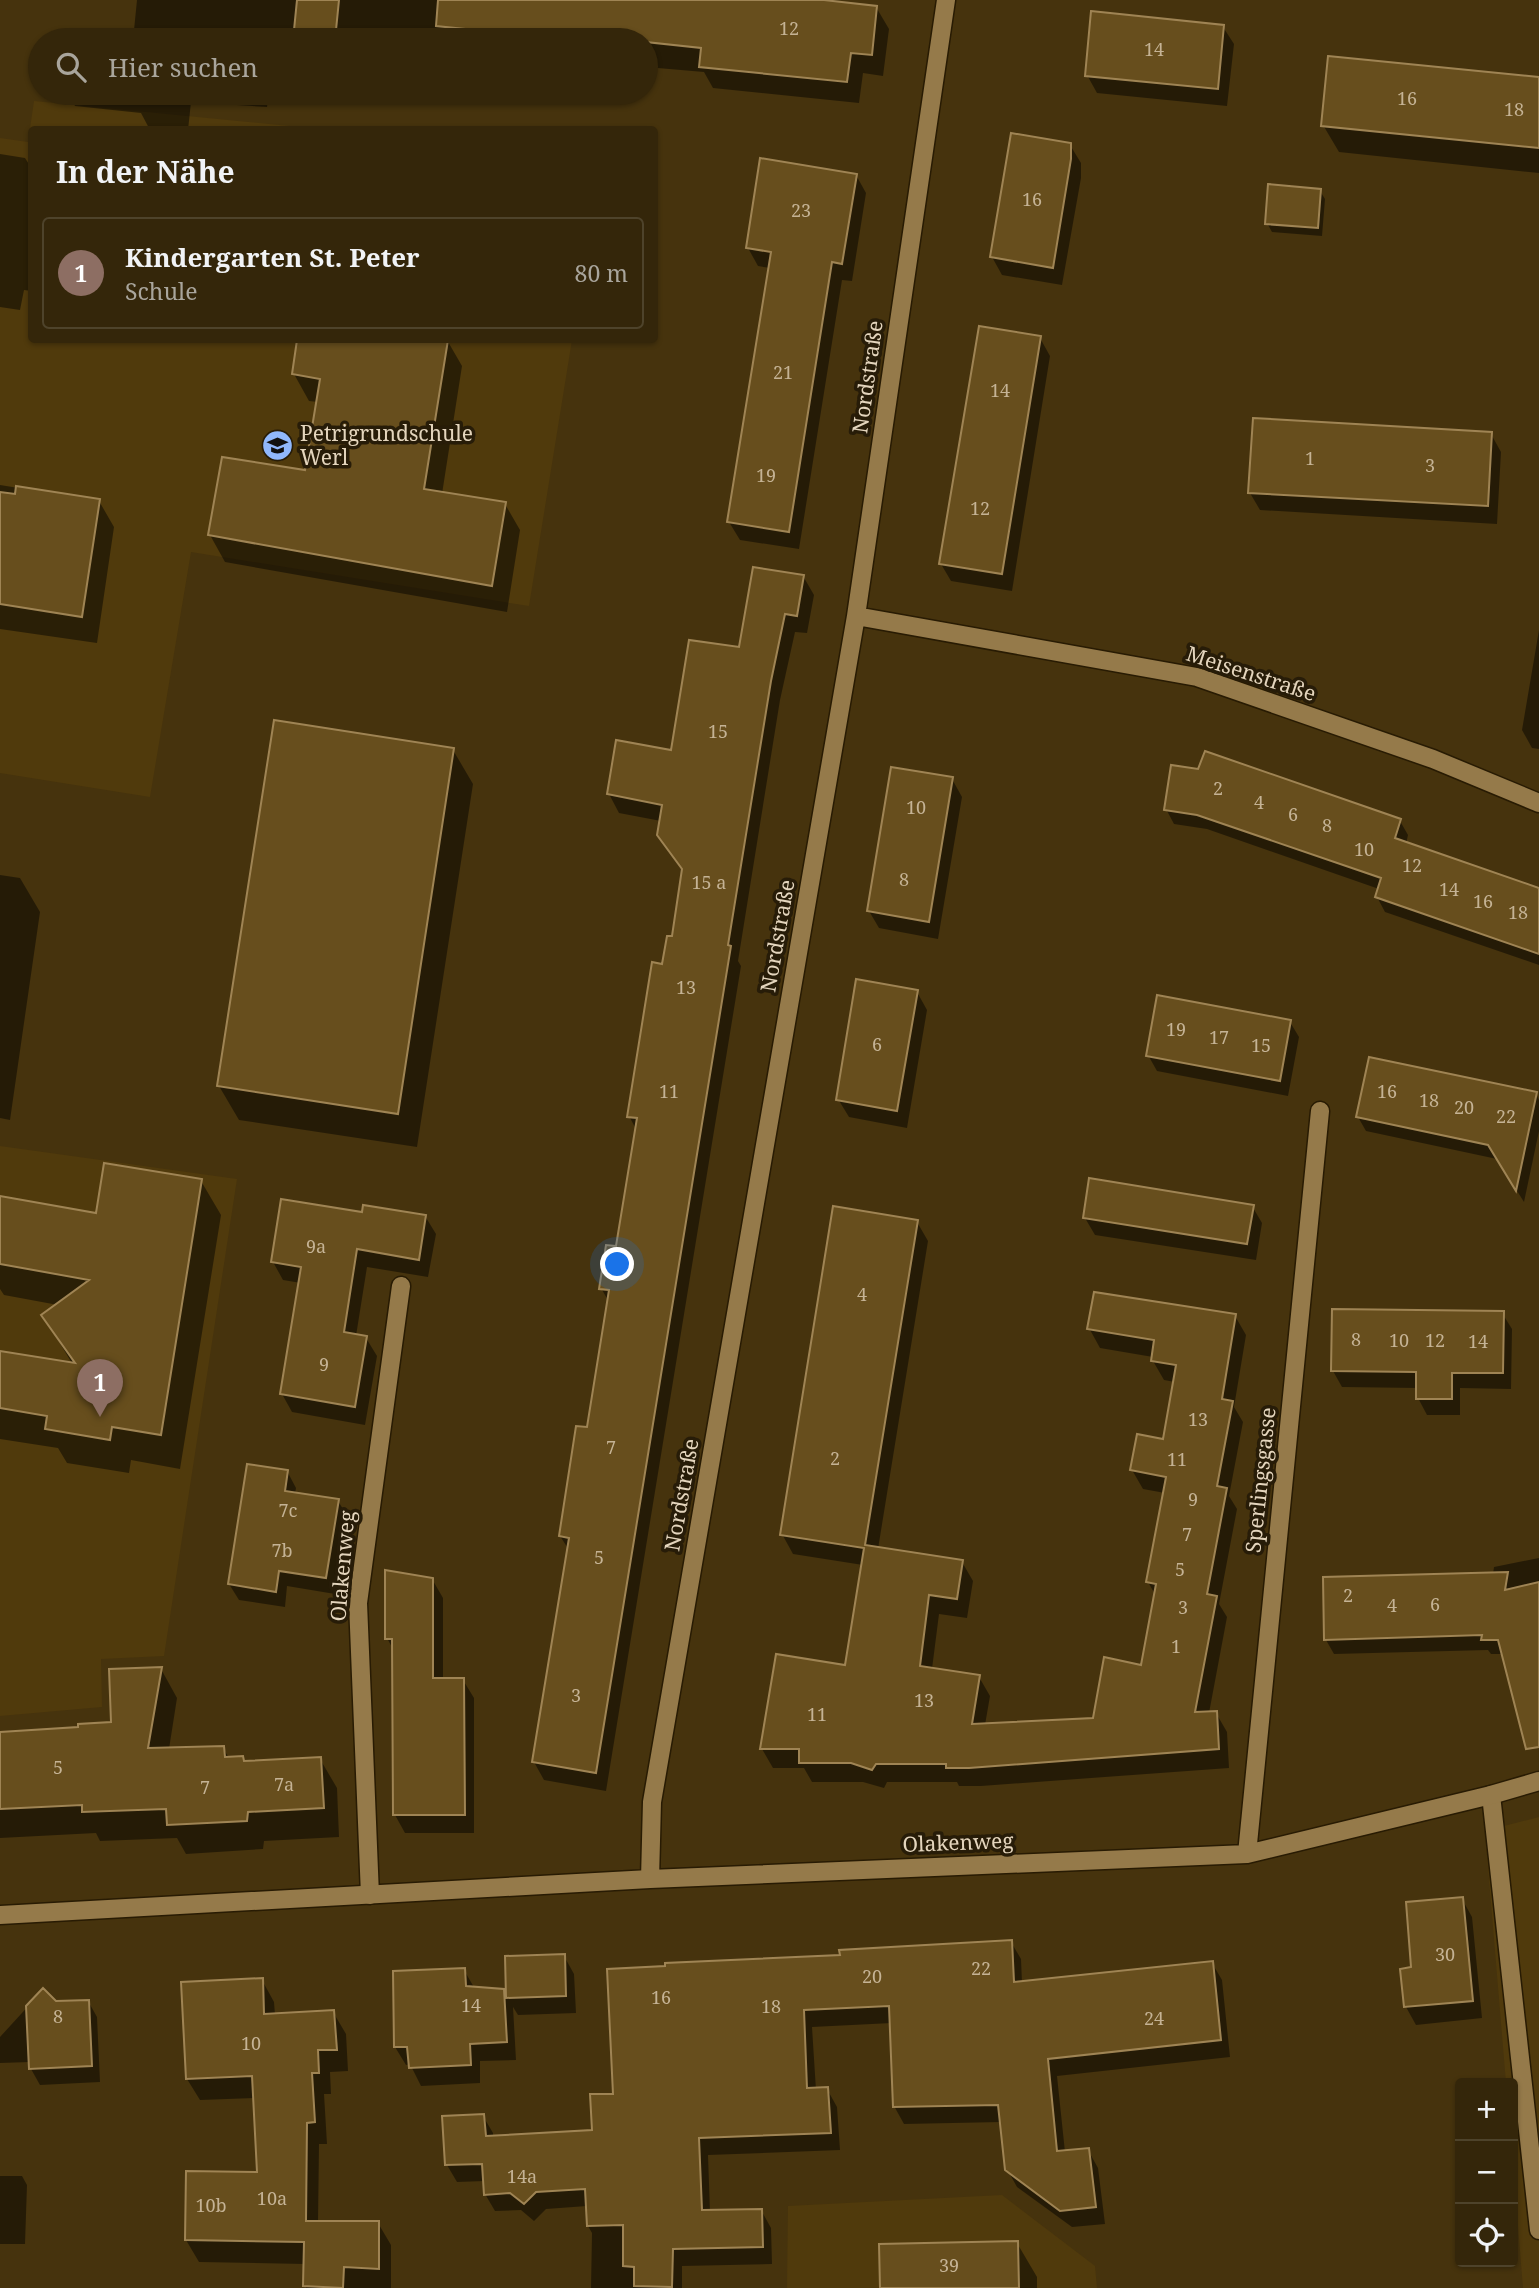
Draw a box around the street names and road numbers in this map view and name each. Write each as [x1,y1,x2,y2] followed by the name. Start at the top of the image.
[845,319,889,435] street label: Nordstraße
[1183,639,1320,707] street label: Meisenstraße
[753,877,801,994] street label: Nordstraße
[1238,1406,1282,1554] street label: Sperlingsgasse
[657,1436,705,1553] street label: Nordstraße
[323,1509,361,1623] street label: Olakenweg
[902,1826,1015,1858] street label: Olakenweg

